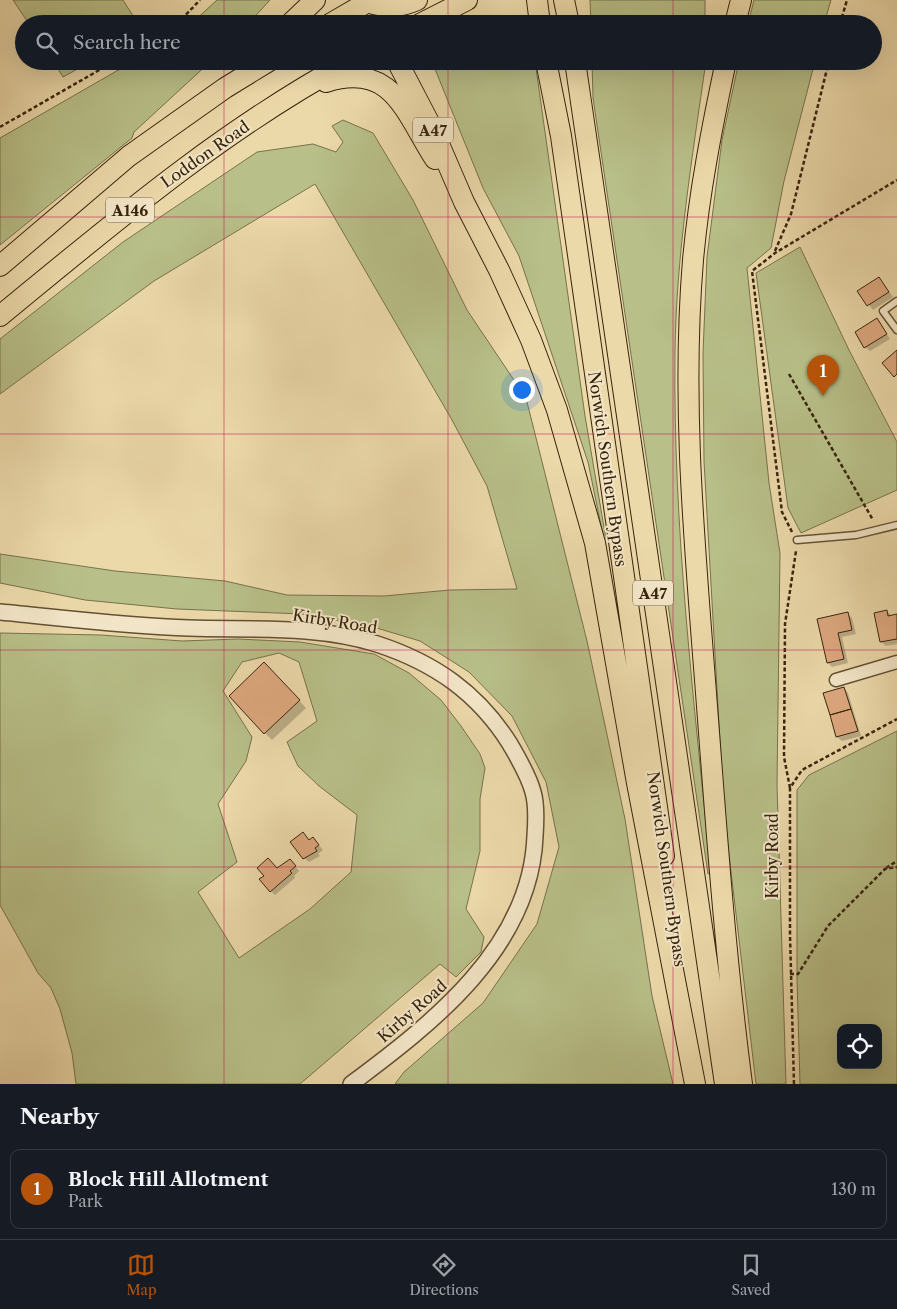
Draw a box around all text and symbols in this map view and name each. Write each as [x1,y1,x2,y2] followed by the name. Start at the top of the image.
[15,15,882,70] search box
[33,29,61,57] icon: search
[73,31,181,54] text: Search here
[157,116,253,192] street label: Loddon Road
[413,118,453,142] road number: A47
[106,198,154,222] road number: A146
[807,355,839,396] pin: 1
[584,370,632,568] street label: Norwich Southern Bypass
[509,377,535,403] your location
[633,580,673,606] road number: A47
[291,604,379,638] street label: Kirby Road
[643,770,691,968] street label: Norwich Southern Bypass
[762,813,782,899] street label: Kirby Road
[373,975,451,1047] street label: Kirby Road
[837,1024,882,1069] map controls
[837,1024,882,1069] button: locate
[20,1104,99,1129] text: Nearby
[68,1168,268,1191] text: Block Hill Allotment
[33,1179,41,1199] text: 1
[831,1179,876,1199] text: 130 m
[68,1191,103,1211] text: Park
[126,1251,157,1299] tab: Map
[409,1251,479,1299] tab: Directions
[732,1251,770,1299] tab: Saved

